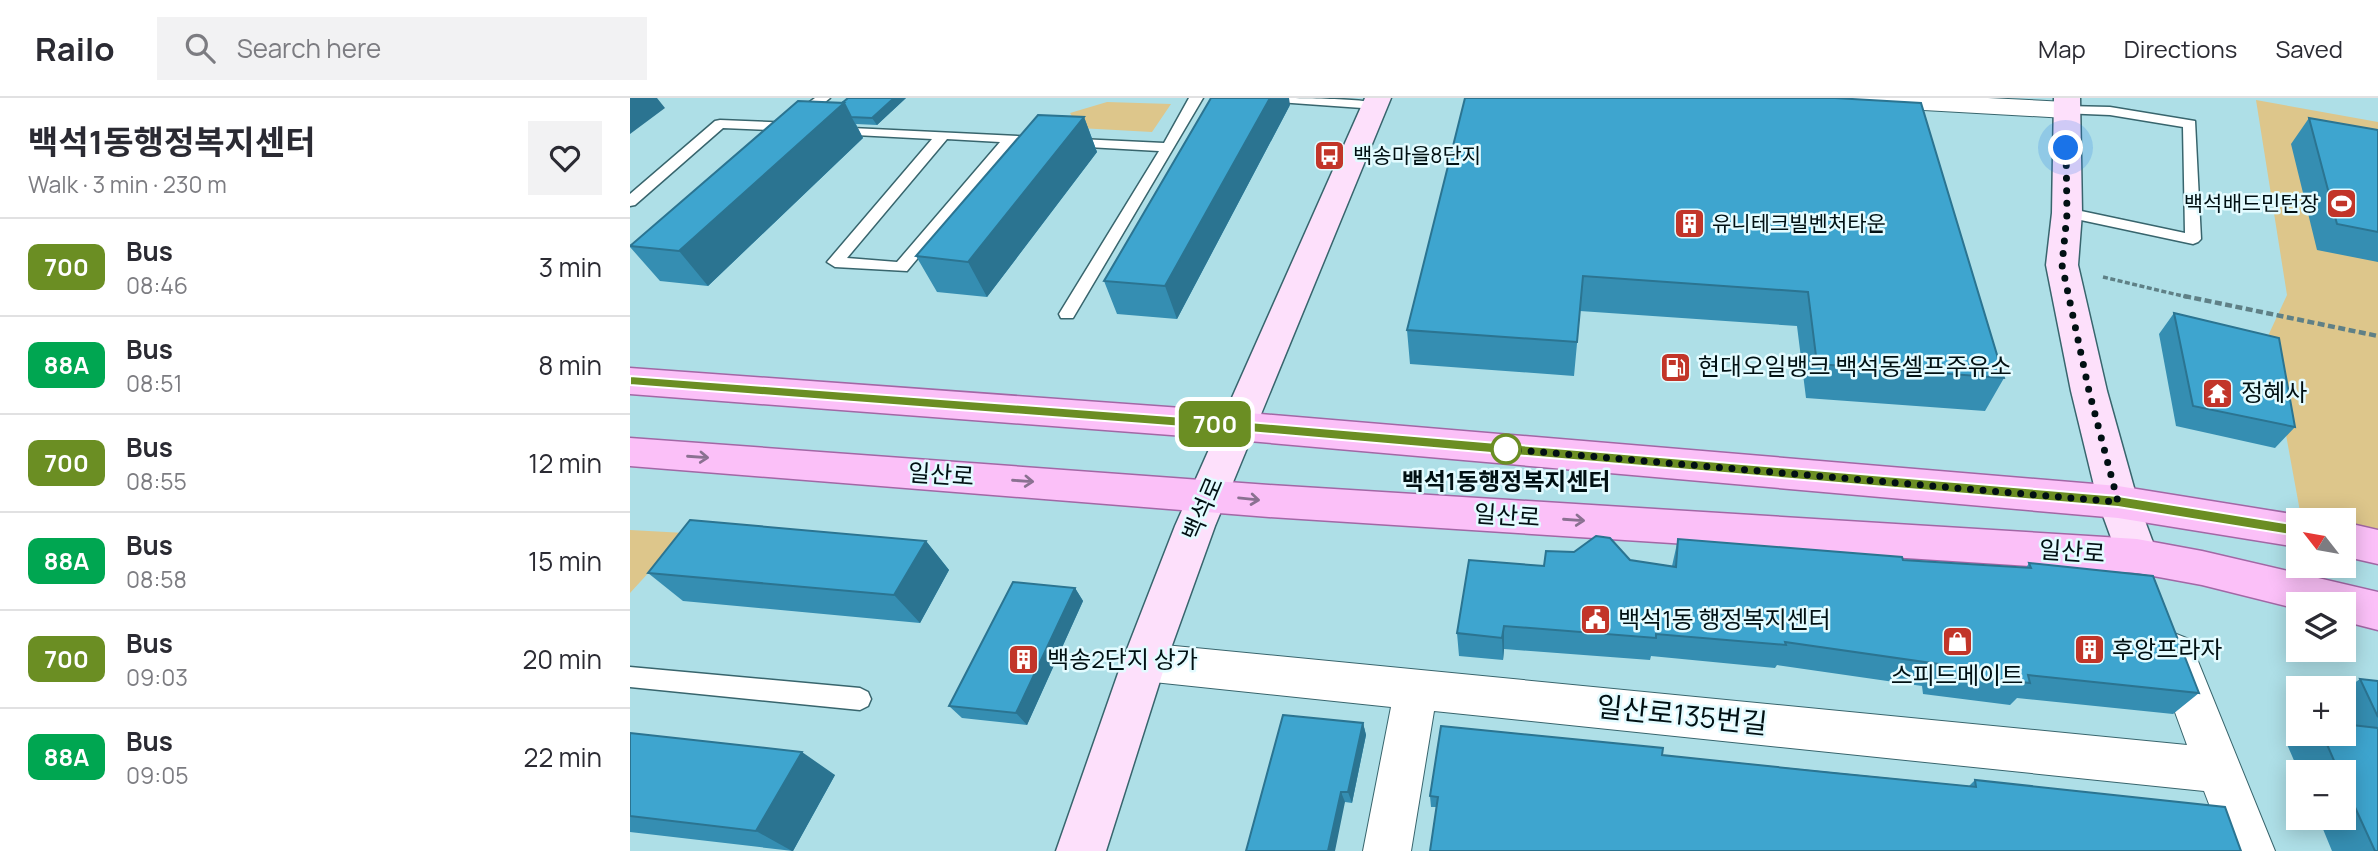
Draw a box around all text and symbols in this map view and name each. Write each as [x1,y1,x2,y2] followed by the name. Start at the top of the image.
[157,17,647,80] search box
[35,26,115,71] text: Railo
[181,29,219,67] icon: search
[237,30,381,66] text: Search here
[2038,32,2086,65] text: Map
[2124,32,2237,65] text: Directions
[2275,32,2343,65] text: Saved
[28,119,316,164] text: 백석1동행정복지센터
[528,121,602,195] button: heart
[2048,130,2083,165] your location
[1313,139,1347,173] bus stop icon: 백송마을8단지
[1353,141,1481,169] place label: 백송마을8단지
[28,168,227,200] text: Walk · 3 min · 230 m
[2325,187,2359,221] sports icon: 백석배드민턴장
[2184,189,2319,217] place label: 백석배드민턴장
[1672,207,1706,241] building icon: 유니테크빌벤처타운
[1712,209,1886,237] place label: 유니테크빌벤처타운
[126,233,173,269] text: Bus
[539,249,602,285] text: 3 min
[44,250,89,283] text: 700
[126,269,188,301] text: 08:46
[126,331,173,367] text: Bus
[538,347,602,383] text: 8 min
[44,348,89,381] text: 88A
[1698,349,2012,382] place label: 현대오일뱅크 백석동셀프주유소
[1658,350,1692,384] fuel station icon: 현대오일뱅크 백석동셀프주유소
[126,367,183,399] text: 08:51
[2241,375,2307,408] place label: 정혜사
[2201,376,2235,410] temple icon: 정혜사
[1175,401,1255,447] line badge: 700
[1193,407,1237,440] text: 700
[126,429,173,465] text: Bus
[1491,434,1521,464] marker: 백석1동행정복지센터
[528,445,602,481] text: 12 min
[44,446,89,479] text: 700
[686,451,709,464] one-way arrow
[907,455,975,492] street label: 일산로
[1401,464,1611,497] place label: 백석1동행정복지센터
[126,465,187,497] text: 08:55
[1173,471,1230,545] street label: 백석로
[1011,475,1033,488] one-way arrow
[1238,493,1260,506] one-way arrow
[1473,496,1541,533] street label: 일산로
[2286,508,2356,578] north arrow
[2286,508,2356,830] map controls
[1562,514,1585,527] one-way arrow
[126,527,173,563] text: Bus
[2038,532,2106,569] street label: 일산로
[528,543,602,579] text: 15 min
[44,544,89,577] text: 88A
[126,563,187,595] text: 08:58
[2286,592,2356,662] button: layers
[1618,602,1831,635] place label: 백석1동 행정복지센터
[1578,603,1612,637] public building icon: 백석1동 행정복지센터
[126,625,173,661] text: Bus
[1940,625,1974,659] shop icon: 스피드메이트
[2112,632,2222,665] place label: 후앙프라자
[2072,633,2106,667] building icon: 후앙프라자
[523,641,602,677] text: 20 min
[44,642,89,675] text: 700
[1047,642,1198,675] place label: 백송2단지 상가
[1007,643,1041,677] building icon: 백송2단지 상가
[1891,658,2023,691] place label: 스피드메이트
[126,661,188,693] text: 09:03
[2286,676,2356,746] button: +
[1595,686,1769,742] street label: 일산로135번길
[126,723,173,759] text: Bus
[524,739,602,775] text: 22 min
[44,740,89,773] text: 88A
[126,759,189,791] text: 09:05
[2286,760,2356,830] button: −

